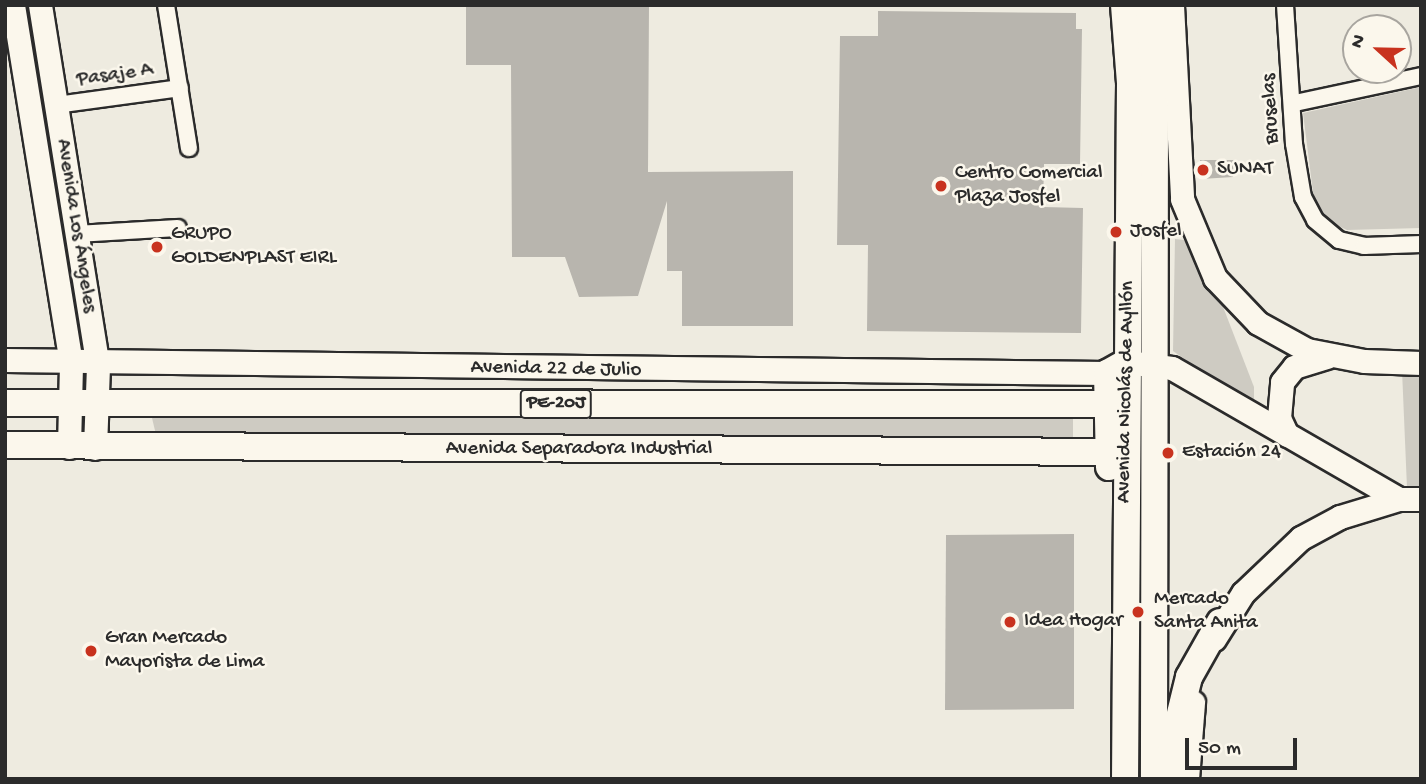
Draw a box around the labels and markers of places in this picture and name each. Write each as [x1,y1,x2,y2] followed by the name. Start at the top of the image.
[1217,157,1273,183] place label: SUNAT
[955,161,1103,211] place label: Centro Comercial Plaza Josfel
[1195,162,1211,178] marker: SUNAT
[933,178,949,194] marker: Centro Comercial Plaza Josfel
[1130,219,1182,245] place label: Josfel
[171,222,336,272] place label: GRUPO GOLDENPLAST EIRL
[1108,224,1124,240] marker: Josfel
[149,239,165,255] marker: GRUPO GOLDENPLAST EIRL
[1182,440,1281,466] place label: Estación 24
[1160,445,1176,461] marker: Estación 24
[1154,587,1258,637] place label: Mercado Santa Anita
[1128,602,1148,622] marker: Mercado Santa Anita
[1024,609,1123,635] place label: Idea Hogar
[1002,614,1018,630] marker: Idea Hogar
[105,626,264,676] place label: Gran Mercado Mayorista de Lima
[83,643,99,659] marker: Gran Mercado Mayorista de Lima

